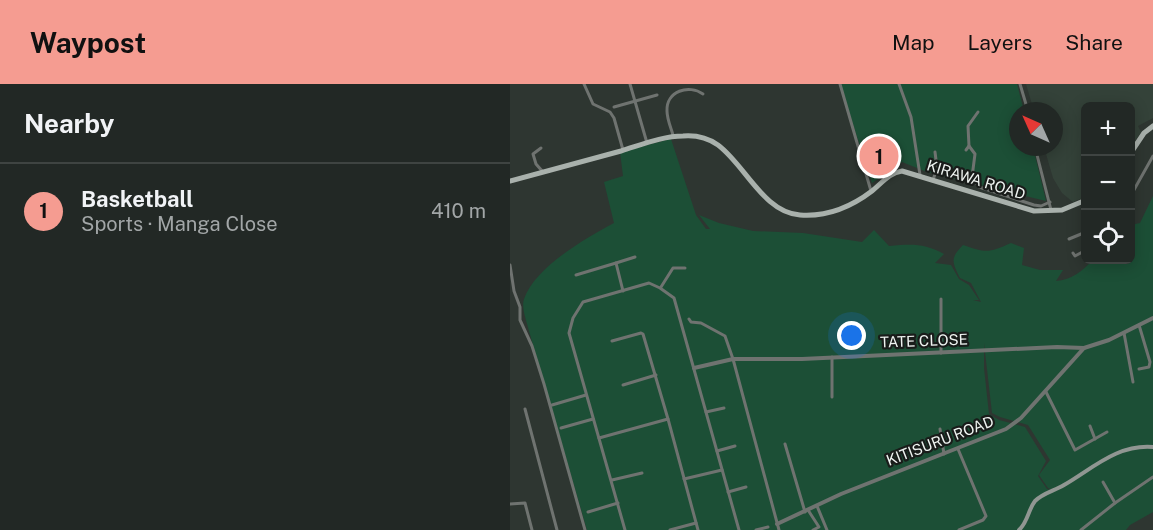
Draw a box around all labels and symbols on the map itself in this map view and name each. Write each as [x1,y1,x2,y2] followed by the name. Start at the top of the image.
[1009,102,1063,156] north arrow
[860,134,898,178] pin: 1
[925,156,1027,203] street label: KIRAWA ROAD
[837,321,866,350] your location
[880,330,968,351] street label: TATE CLOSE
[884,412,996,469] street label: KITISURU ROAD

